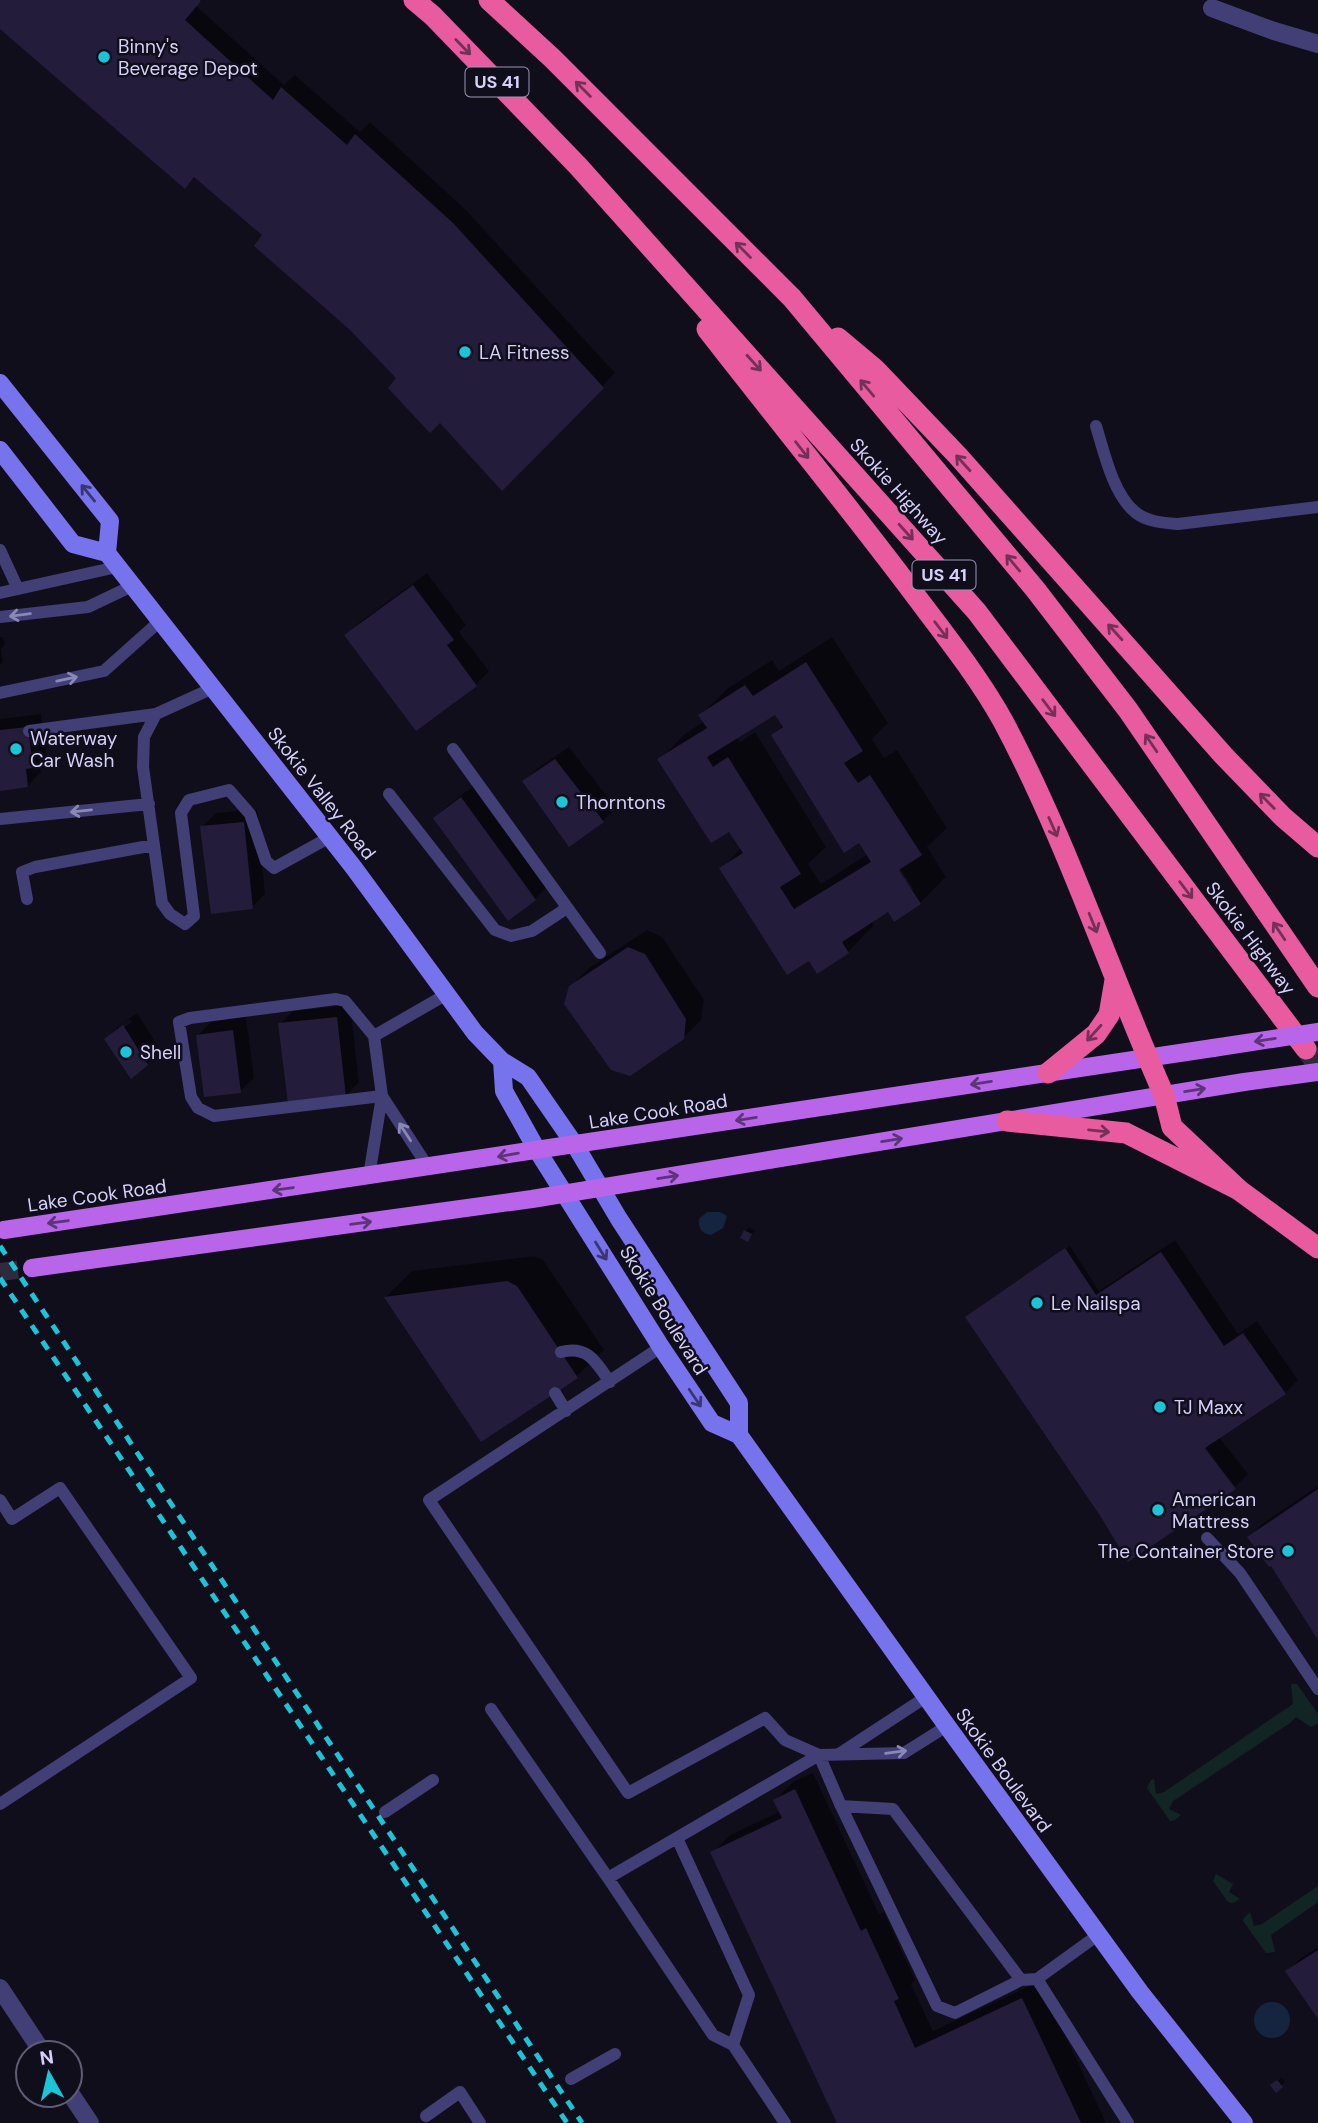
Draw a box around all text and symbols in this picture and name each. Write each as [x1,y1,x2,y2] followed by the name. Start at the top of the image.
[118,34,258,81] place label: Binny's Beverage Depot
[455,39,472,56] one-way arrow
[96,49,112,65] marker: Binny's Beverage Depot
[466,68,528,96] road number: US 41
[574,81,591,98] one-way arrow
[735,242,752,259] one-way arrow
[479,340,570,365] place label: LA Fitness
[457,344,473,360] marker: LA Fitness
[746,353,762,371] one-way arrow
[859,380,875,398] one-way arrow
[844,433,953,550] street label: Skokie Highway
[794,441,809,459] one-way arrow
[955,454,971,472] one-way arrow
[80,484,95,503] one-way arrow
[897,523,914,540] one-way arrow
[1005,554,1021,572] one-way arrow
[912,560,976,590] road number: US 41
[9,608,32,621] one-way arrow
[934,620,949,639] one-way arrow
[1107,624,1123,642] one-way arrow
[55,672,78,686] one-way arrow
[1042,698,1057,717] one-way arrow
[262,722,381,865] street label: Skokie Valley Road
[30,726,118,773] place label: Waterway Car Wash
[1144,734,1158,753] one-way arrow
[8,741,24,757] marker: Waterway Car Wash
[576,790,666,815] place label: Thorntons
[1259,793,1276,810] one-way arrow
[554,794,570,810] marker: Thorntons
[70,805,92,818] one-way arrow
[1047,816,1060,837] one-way arrow
[1200,877,1301,1000] street label: Skokie Highway
[1179,880,1194,899] one-way arrow
[1088,911,1101,933] one-way arrow
[1272,922,1287,941] one-way arrow
[1086,1024,1102,1042] one-way arrow
[1255,1034,1277,1047] one-way arrow
[140,1040,181,1065] place label: Shell
[118,1044,134,1060] marker: Shell
[970,1077,992,1090] one-way arrow
[1183,1083,1206,1096] one-way arrow
[587,1088,729,1135] street label: Lake Cook Road
[735,1113,758,1126] one-way arrow
[398,1122,412,1142] one-way arrow
[1088,1124,1110,1137] one-way arrow
[880,1133,903,1146] one-way arrow
[497,1149,519,1162] one-way arrow
[656,1170,678,1183] one-way arrow
[26,1173,168,1218] street label: Lake Cook Road
[272,1182,294,1195] one-way arrow
[47,1216,69,1229] one-way arrow
[350,1216,372,1229] one-way arrow
[595,1240,609,1260] one-way arrow
[614,1241,713,1380] street label: Skokie Boulevard
[1051,1291,1141,1316] place label: Le Nailspa
[1029,1295,1045,1311] marker: Le Nailspa
[687,1388,702,1407] one-way arrow
[1174,1395,1243,1420] place label: TJ Maxx
[1152,1399,1168,1415] marker: TJ Maxx
[1172,1487,1256,1534] place label: American Mattress
[1150,1502,1166,1518] marker: American Mattress
[1098,1539,1274,1564] place label: The Container Store
[1280,1543,1296,1559] marker: The Container Store
[950,1703,1057,1837] street label: Skokie Boulevard
[884,1745,907,1758] one-way arrow
[14,2039,84,2109] north arrow
[38,2044,55,2071] text: N

